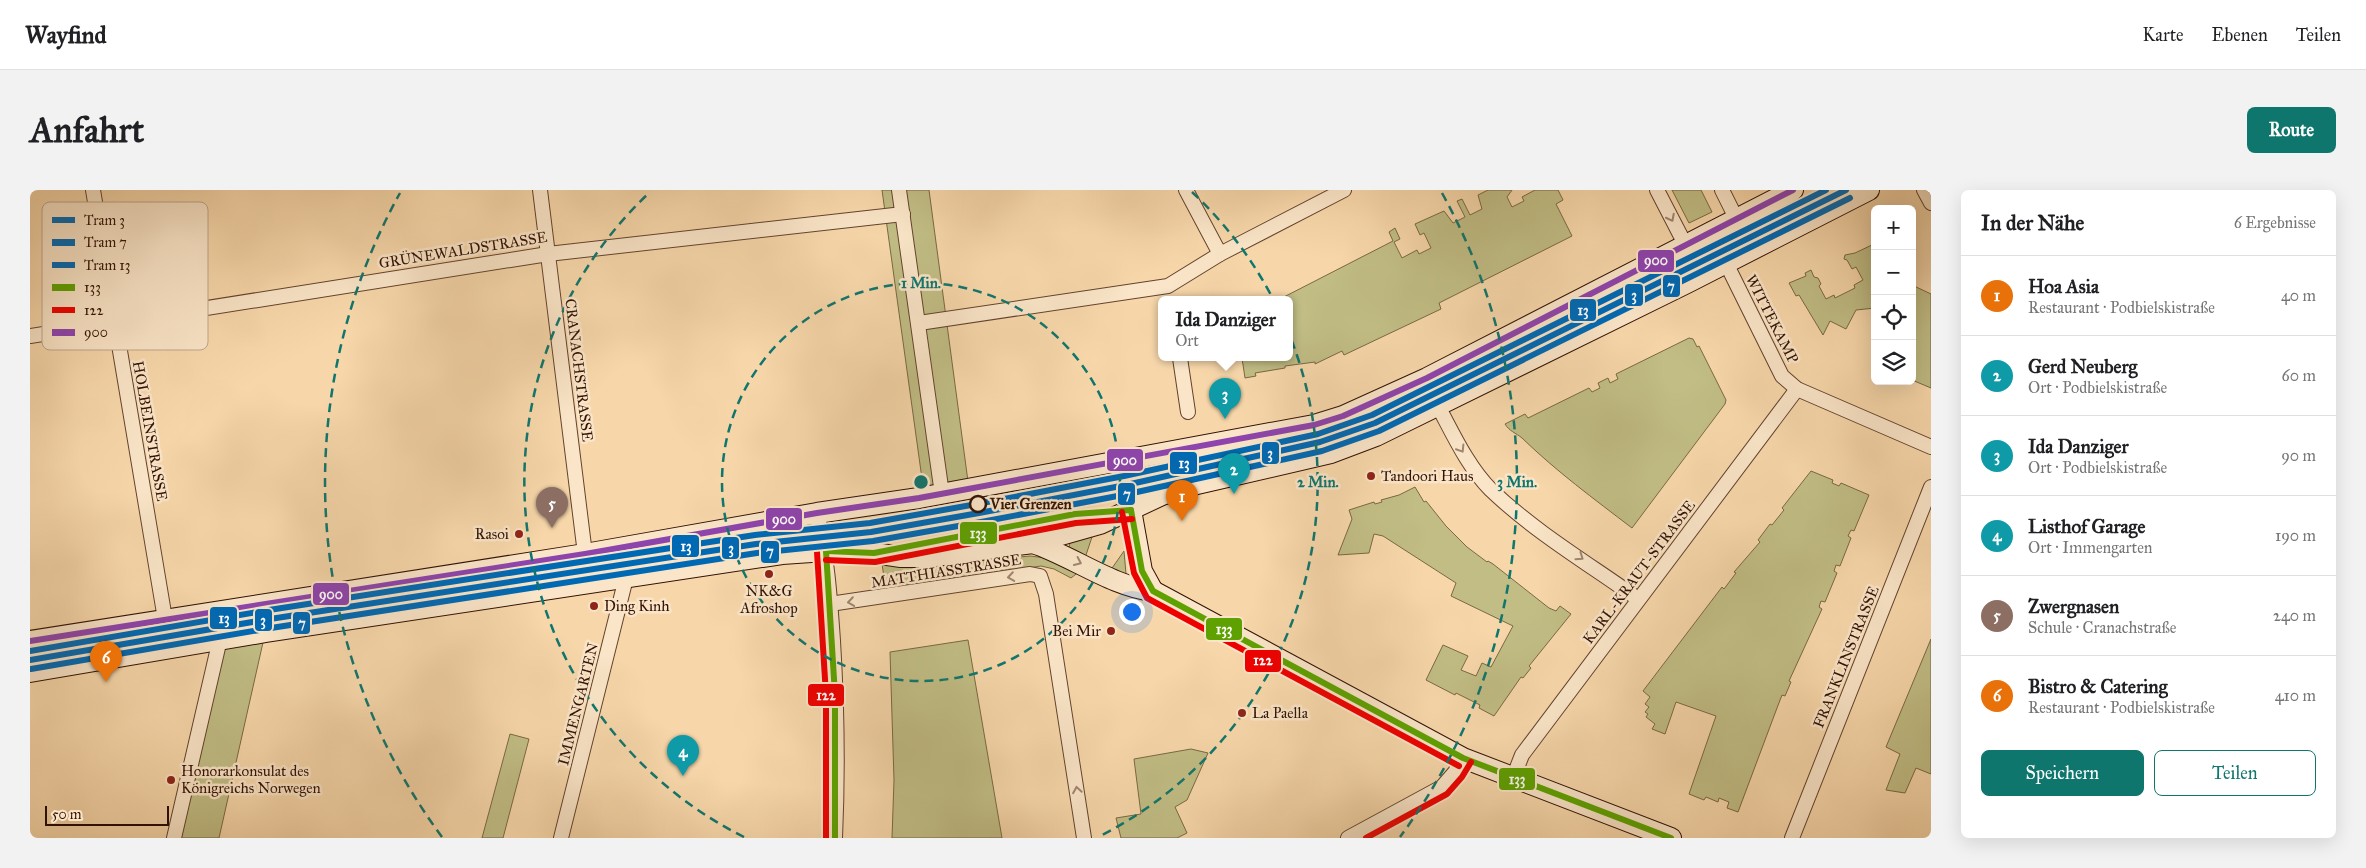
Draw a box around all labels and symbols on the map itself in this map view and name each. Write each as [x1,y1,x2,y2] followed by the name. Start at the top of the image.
[42,202,208,350] legend
[84,212,125,229] text: Tram 3
[1665,213,1675,222] one-way arrow
[377,227,549,272] street label: GRÜNEWALDSTRASSE
[84,234,127,251] text: Tram 7
[1637,249,1675,273] line badge: 900
[1644,252,1668,270] text: 900
[84,257,130,274] text: Tram 13
[1742,272,1802,367] street label: WITTEKAMP
[901,274,941,292] text: 1 Min.
[1662,274,1681,298] line badge: 7
[1667,278,1675,295] text: 7
[84,279,101,296] text: 133
[1624,283,1644,307] line badge: 3
[1631,287,1637,305] text: 3
[561,297,597,443] street label: CRANACHSTRASSE
[1569,298,1597,322] line badge: 13
[84,302,103,319] text: 122
[1577,302,1589,320] text: 13
[84,324,108,341] text: 900
[129,359,171,503] street label: HOLBEINSTRASSE
[1209,378,1241,419] pin: 3
[1261,441,1280,465] line badge: 3
[1455,443,1465,452] one-way arrow
[1267,445,1273,463] text: 3
[1106,448,1144,472] line badge: 900
[1169,451,1198,475] line badge: 13
[1113,452,1137,470] text: 900
[1218,453,1250,494] pin: 2
[1178,455,1190,473] text: 13
[1381,467,1473,485] place label: Tandoori Haus
[1365,470,1377,482] marker: Tandoori Haus
[912,473,930,491] centre of rings
[1297,473,1339,491] text: 2 Min.
[1497,473,1537,492] text: 3 Min.
[1166,480,1198,521] pin: 1
[1117,482,1136,506] line badge: 7
[1123,486,1131,503] text: 7
[536,487,568,528] pin: 5
[969,495,987,513] marker: Vier Grenzen
[989,495,1073,513] place label: Vier Grenzen
[1579,496,1699,647] street label: KARL-KRAUT-STRASSE
[765,507,803,531] line badge: 900
[772,511,796,529] text: 900
[959,521,998,545] line badge: 133
[475,525,509,543] place label: Rasoi
[970,525,987,543] text: 133
[513,528,525,540] marker: Rasoi
[671,534,700,558] line badge: 13
[721,536,740,560] line badge: 3
[680,538,692,556] text: 13
[728,540,734,558] text: 3
[760,540,780,564] line badge: 7
[766,543,774,560] text: 7
[870,550,1023,592] street label: MATTHIASSTRASSE
[1574,552,1583,560] one-way arrow
[1073,555,1082,566] one-way arrow
[763,568,775,580] marker: NK&G Afroshop
[1007,571,1016,581] one-way arrow
[312,582,350,606] line badge: 900
[739,582,798,617] place label: NK&G Afroshop
[1809,583,1883,731] street label: FRANKLINSTRASSE
[319,586,343,604] text: 900
[846,596,855,606] one-way arrow
[604,597,670,615] place label: Ding Kinh
[1119,599,1145,625] your location
[588,600,600,612] marker: Ding Kinh
[209,606,238,630] line badge: 13
[254,608,273,632] line badge: 3
[218,610,230,628] text: 13
[292,611,311,635] line badge: 7
[260,612,266,630] text: 3
[298,615,306,632] text: 7
[1205,617,1243,641] line badge: 133
[1216,621,1233,639] text: 133
[1052,622,1101,640] place label: Bei Mir
[1105,625,1117,637] marker: Bei Mir
[90,641,122,682] pin: 6
[554,641,602,767] street label: IMMENGARTEN
[1244,649,1282,673] line badge: 122
[1253,652,1274,669] text: 122
[807,683,845,707] line badge: 122
[816,687,837,704] text: 122
[1252,704,1309,722] place label: La Paella
[1236,707,1248,719] marker: La Paella
[667,735,699,776] pin: 4
[181,762,321,797] place label: Honorarkonsulat des Königreichs Norwegen
[1498,767,1536,791] line badge: 133
[1509,771,1526,789] text: 133
[165,774,177,786] marker: Honorarkonsulat des Königreichs Norwegen
[1072,785,1083,793] one-way arrow
[45,803,169,826] scale bar

